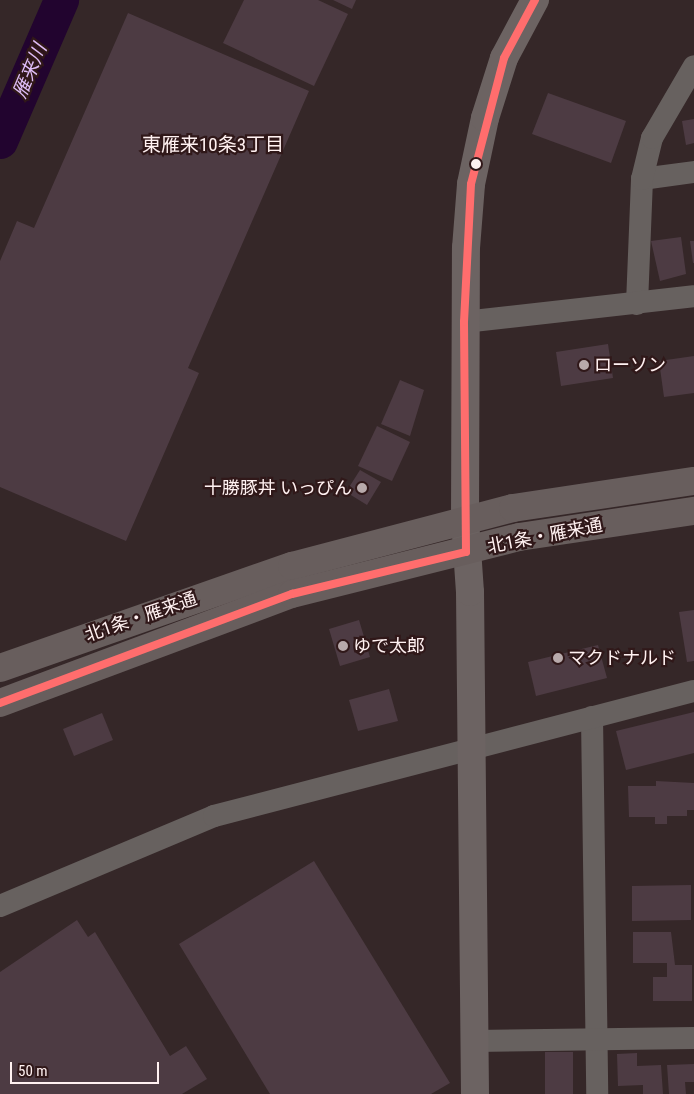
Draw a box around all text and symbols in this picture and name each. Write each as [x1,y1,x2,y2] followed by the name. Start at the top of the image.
[8,40,52,102] water label: 雁来川
[142,134,284,156] district label: 東雁来10条3丁目
[471,159,481,169] unlabelled marker
[594,354,666,376] place label: ローソン
[578,359,590,371] marker: ローソン
[204,477,352,499] place label: 十勝豚丼 いっぴん
[356,482,368,494] marker: 十勝豚丼 いっぴん
[486,514,604,558] street label: 北1条・雁来通
[82,588,200,646] street label: 北1条・雁来通
[353,635,425,657] place label: ゆで太郎
[337,640,349,652] marker: ゆで太郎
[568,647,676,669] place label: マクドナルド
[552,652,564,664] marker: マクドナルド
[12,1052,161,1084] scale bar
[18,1062,48,1080] text: 50 m

